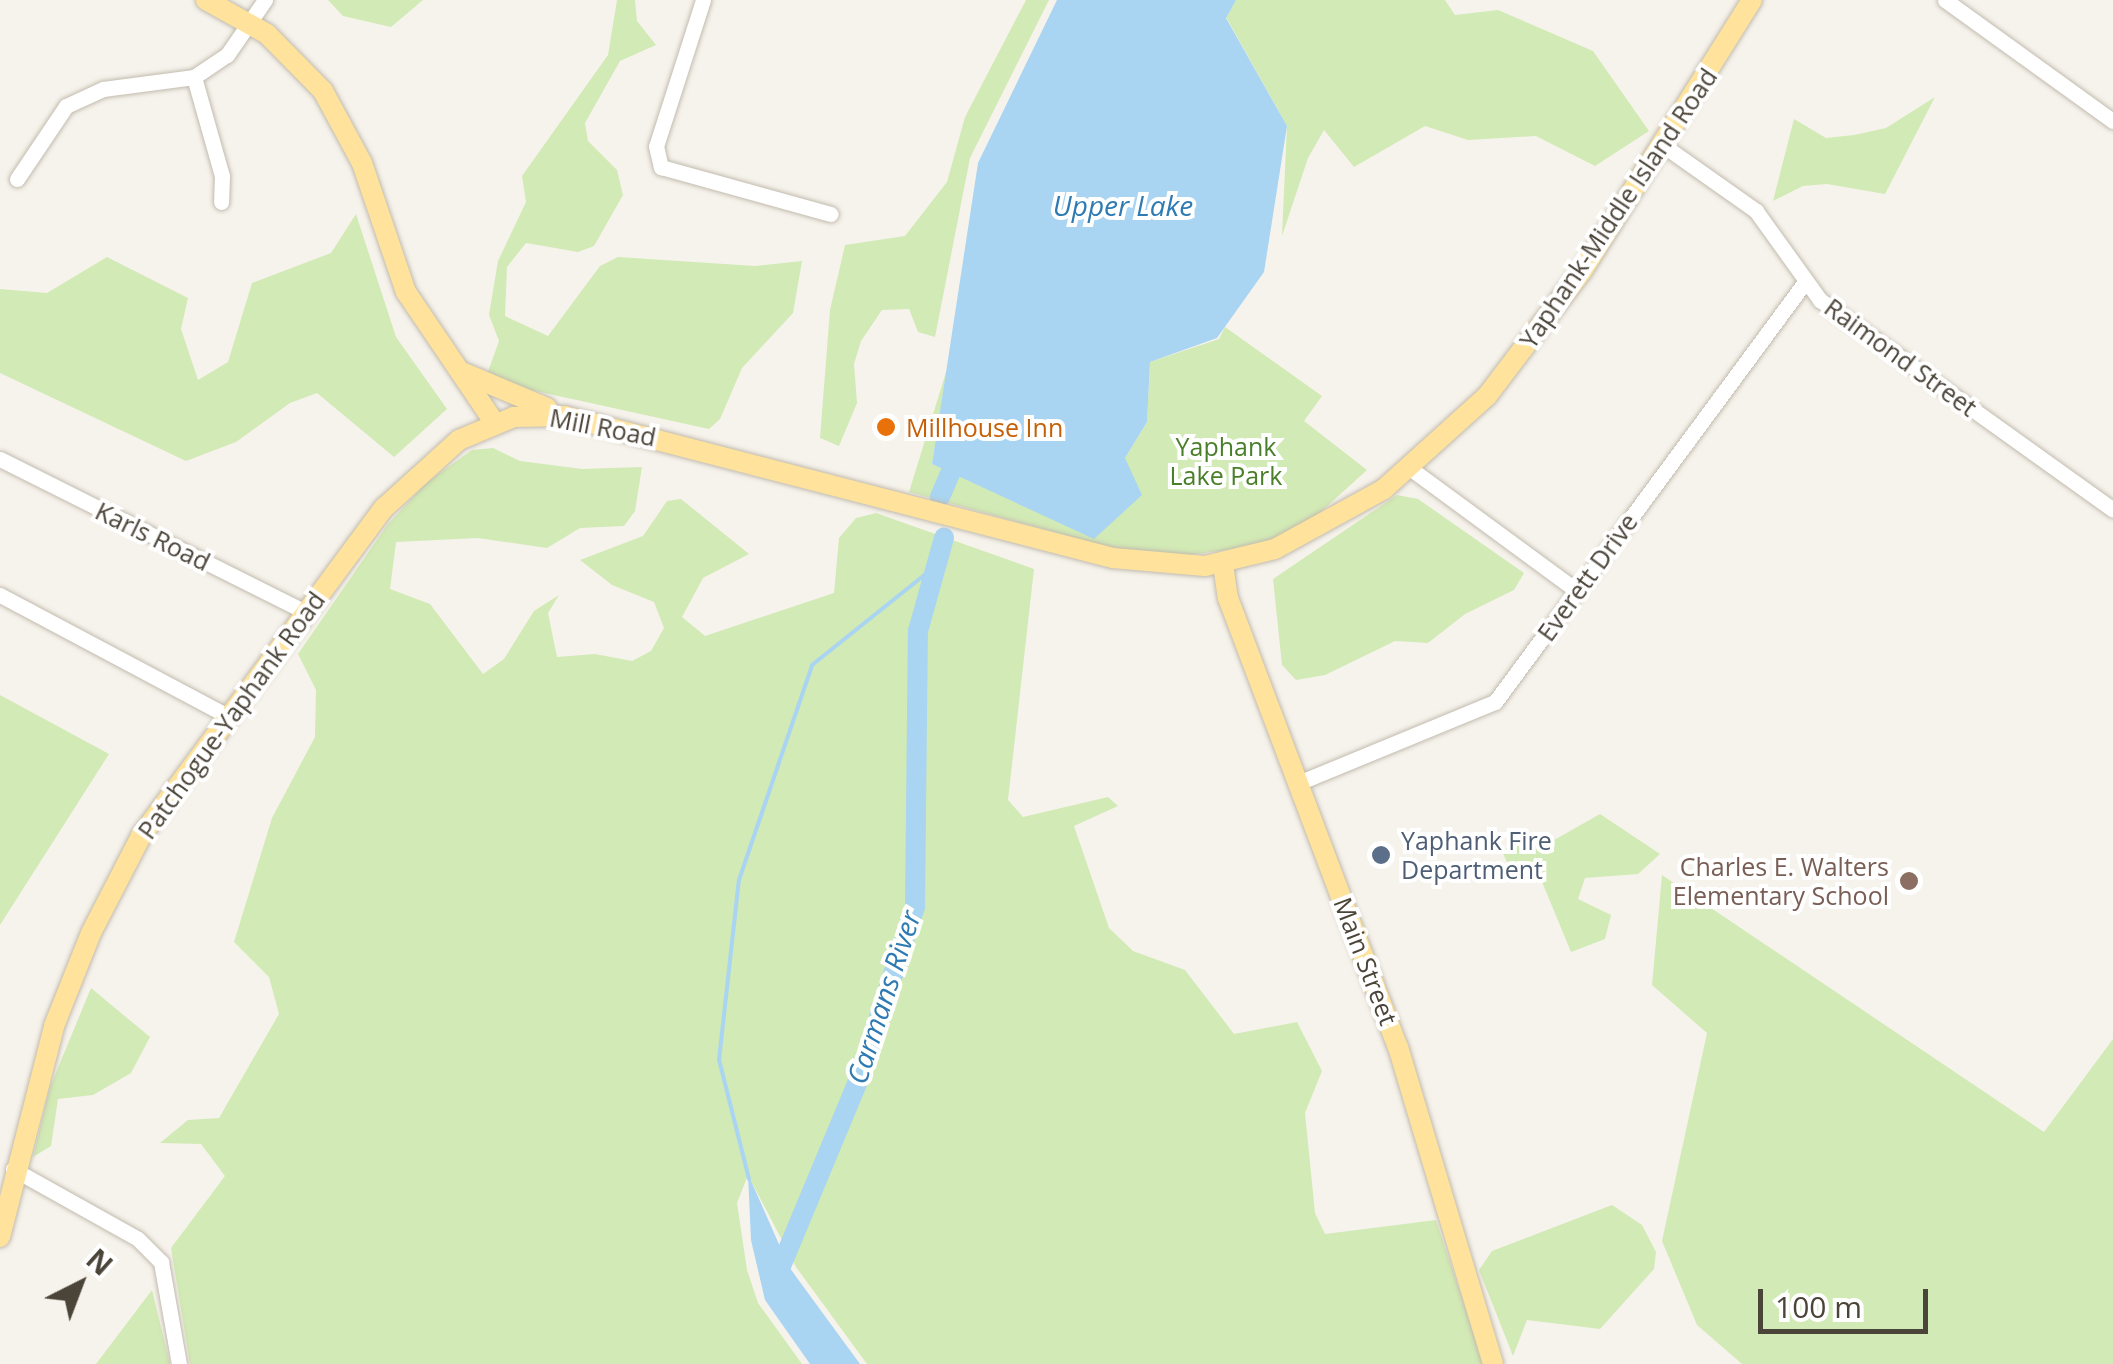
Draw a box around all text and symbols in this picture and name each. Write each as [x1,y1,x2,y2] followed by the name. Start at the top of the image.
[1513,62,1723,354] street label: Yaphank-Middle Island Road
[1053,188,1193,222] water label: Upper Lake
[1819,292,1983,422] street label: Raimond Street
[547,402,659,452] street label: Mill Road
[906,412,1063,442] place label: Millhouse Inn
[875,416,897,438] marker: Millhouse Inn
[1170,432,1282,491] park label: Yaphank Lake Park
[91,495,215,577] street label: Karls Road
[1531,507,1643,647] street label: Everett Drive
[131,586,331,844] street label: Patchogue-Yaphank Road
[1401,826,1552,885] place label: Yaphank Fire Department
[1370,844,1392,866] marker: Yaphank Fire Department
[1673,852,1889,911] place label: Charles E. Walters Elementary School
[1898,870,1920,892] marker: Charles E. Walters Elementary School
[1328,893,1404,1029] street label: Main Street
[839,906,927,1088] water label: Carmans River
[30,1234,130,1334] north arrow
[79,1240,121,1283] text: N
[1763,1269,1933,1331] scale bar
[1775,1286,1862,1327] text: 100 m

